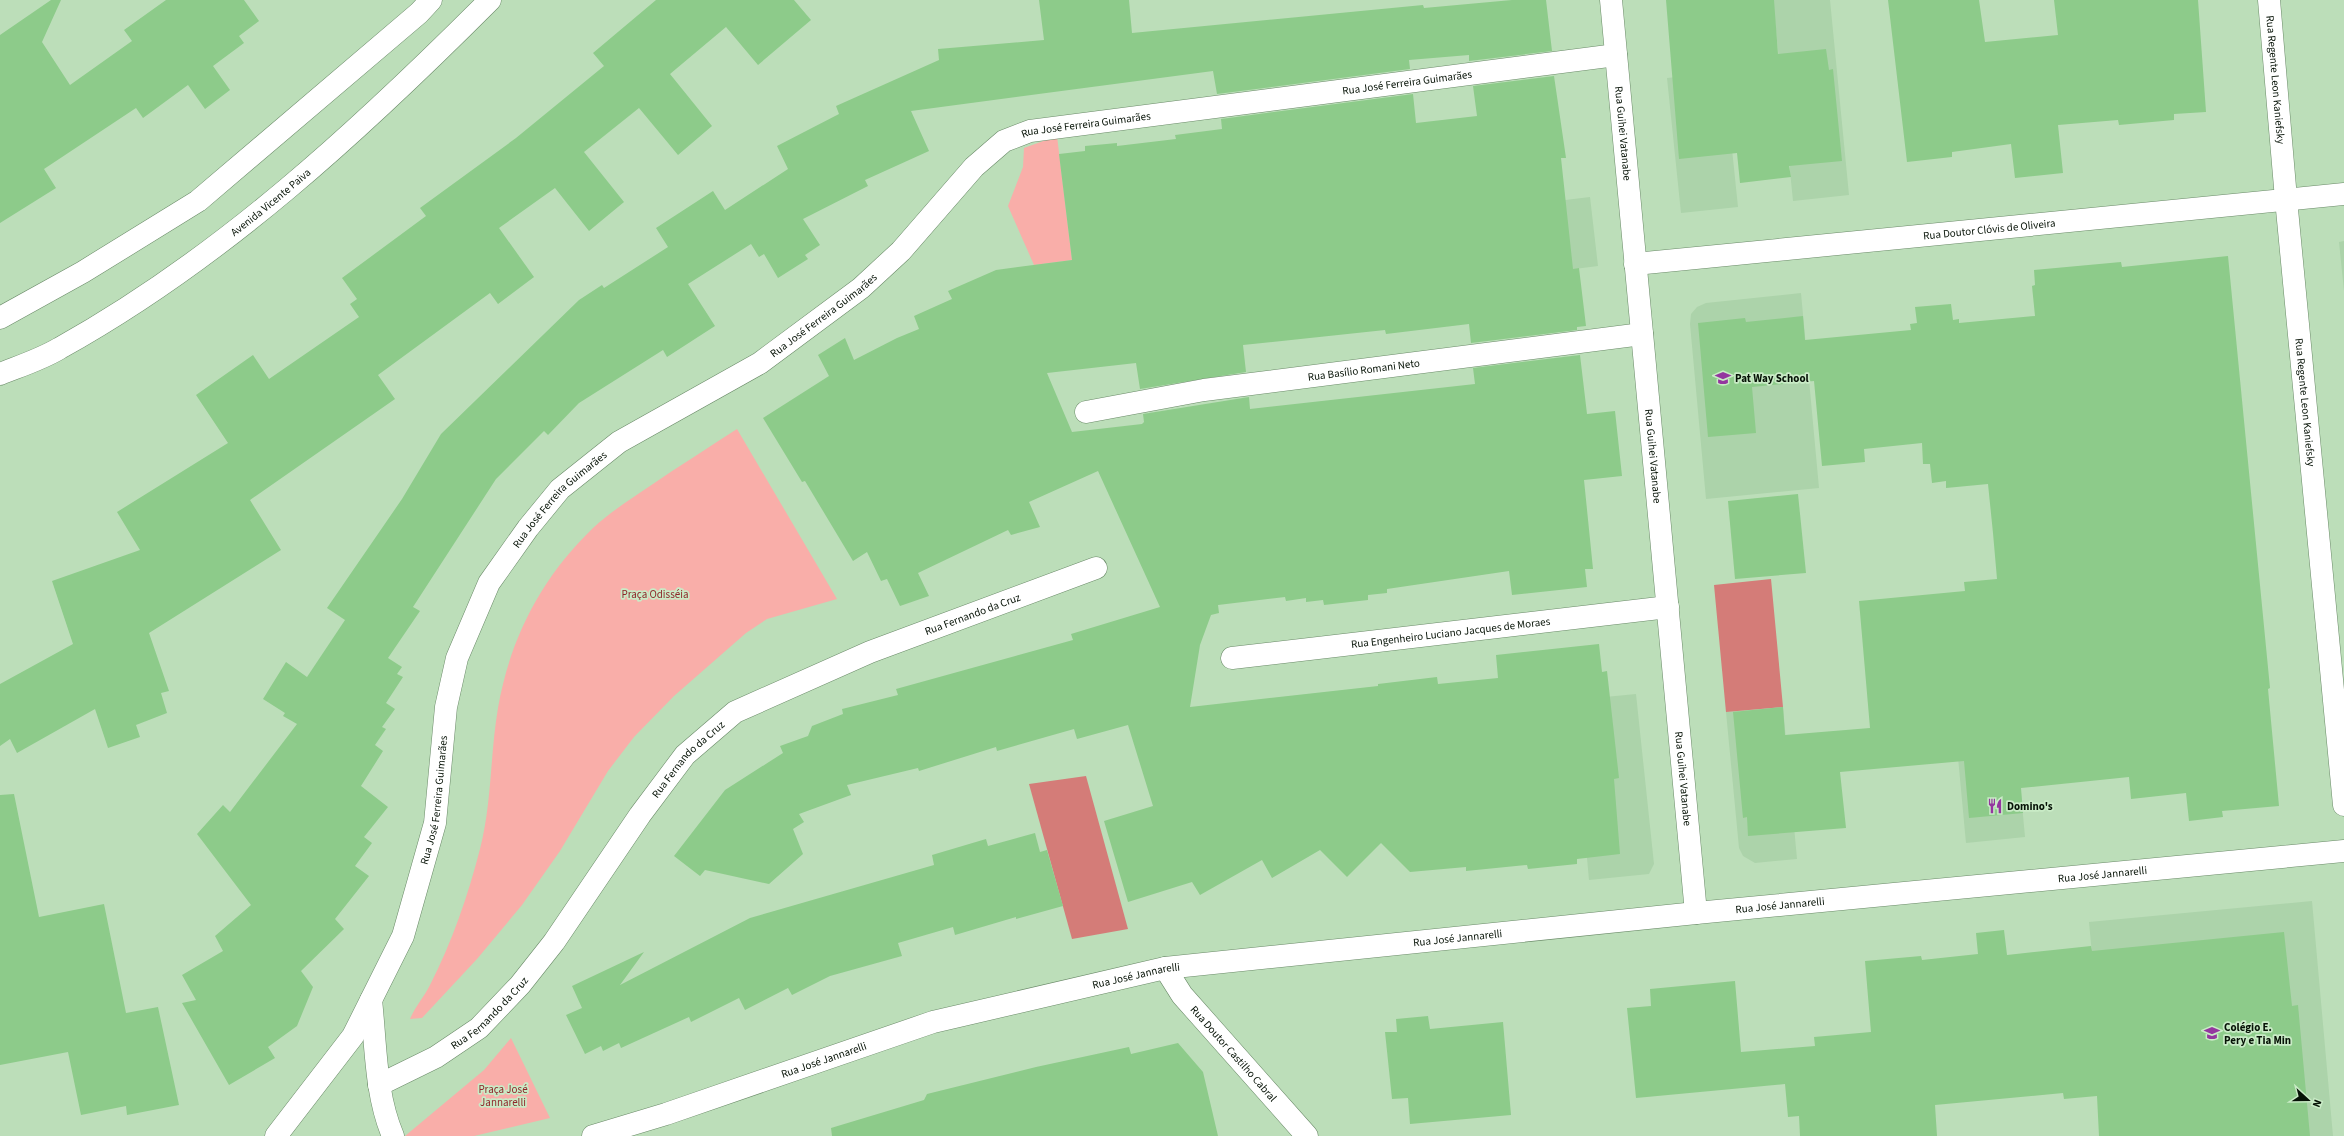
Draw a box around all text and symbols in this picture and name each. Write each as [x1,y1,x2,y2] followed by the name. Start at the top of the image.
[2262,15,2288,145] street label: Rua Regente Leon Kaniefsky
[1341,67,1473,98] street label: Rua José Ferreira Guimarães
[1611,86,1635,182] street label: Rua Guihei Vatanabe
[1019,108,1152,142] street label: Rua José Ferreira Guimarães
[228,165,314,240] street label: Avenida Vicente Paiva
[1922,216,2056,244] street label: Rua Doutor Clóvis de Oliveira
[767,270,881,361] street label: Rua José Ferreira Guimarães
[2291,337,2319,467] street label: Rua Regente Leon Kaniefsky
[1307,355,1421,385] street label: Rua Basílio Romani Neto
[1714,369,1732,387] school or university icon: Pat Way School
[1735,371,1809,386] place label: Pat Way School
[1641,408,1665,505] street label: Rua Guihei Vatanabe
[509,447,610,551] street label: Rua José Ferreira Guimarães
[621,587,689,602] park label: Praça Odisséia
[923,590,1023,639] street label: Rua Fernando da Cruz
[1350,614,1551,652] street label: Rua Engenheiro Luciano Jacques de Moraes
[648,717,728,801] street label: Rua Fernando da Cruz
[1671,731,1695,827] street label: Rua Guihei Vatanabe
[417,734,451,866] street label: Rua José Ferreira Guimarães
[1986,797,2004,815] restaurant icon: Domino's
[2007,799,2053,814] place label: Domino's
[2057,863,2148,886] street label: Rua José Jannarelli
[1735,894,1825,917] street label: Rua José Jannarelli
[1412,926,1503,950] street label: Rua José Jannarelli
[1091,960,1181,993] street label: Rua José Jannarelli
[448,974,532,1053] street label: Rua Fernando da Cruz
[1187,1002,1280,1105] street label: Rua Doutor Castilho Cabral
[2224,1020,2291,1048] place label: Colégio E. Pery e Tia Min
[2203,1024,2221,1042] school or university icon: Colégio E. Pery e Tia Min
[779,1038,869,1082] street label: Rua José Jannarelli
[2288,1080,2328,1120] north arrow
[478,1082,528,1110] park label: Praça José Jannarelli
[2309,1097,2325,1110] text: N

